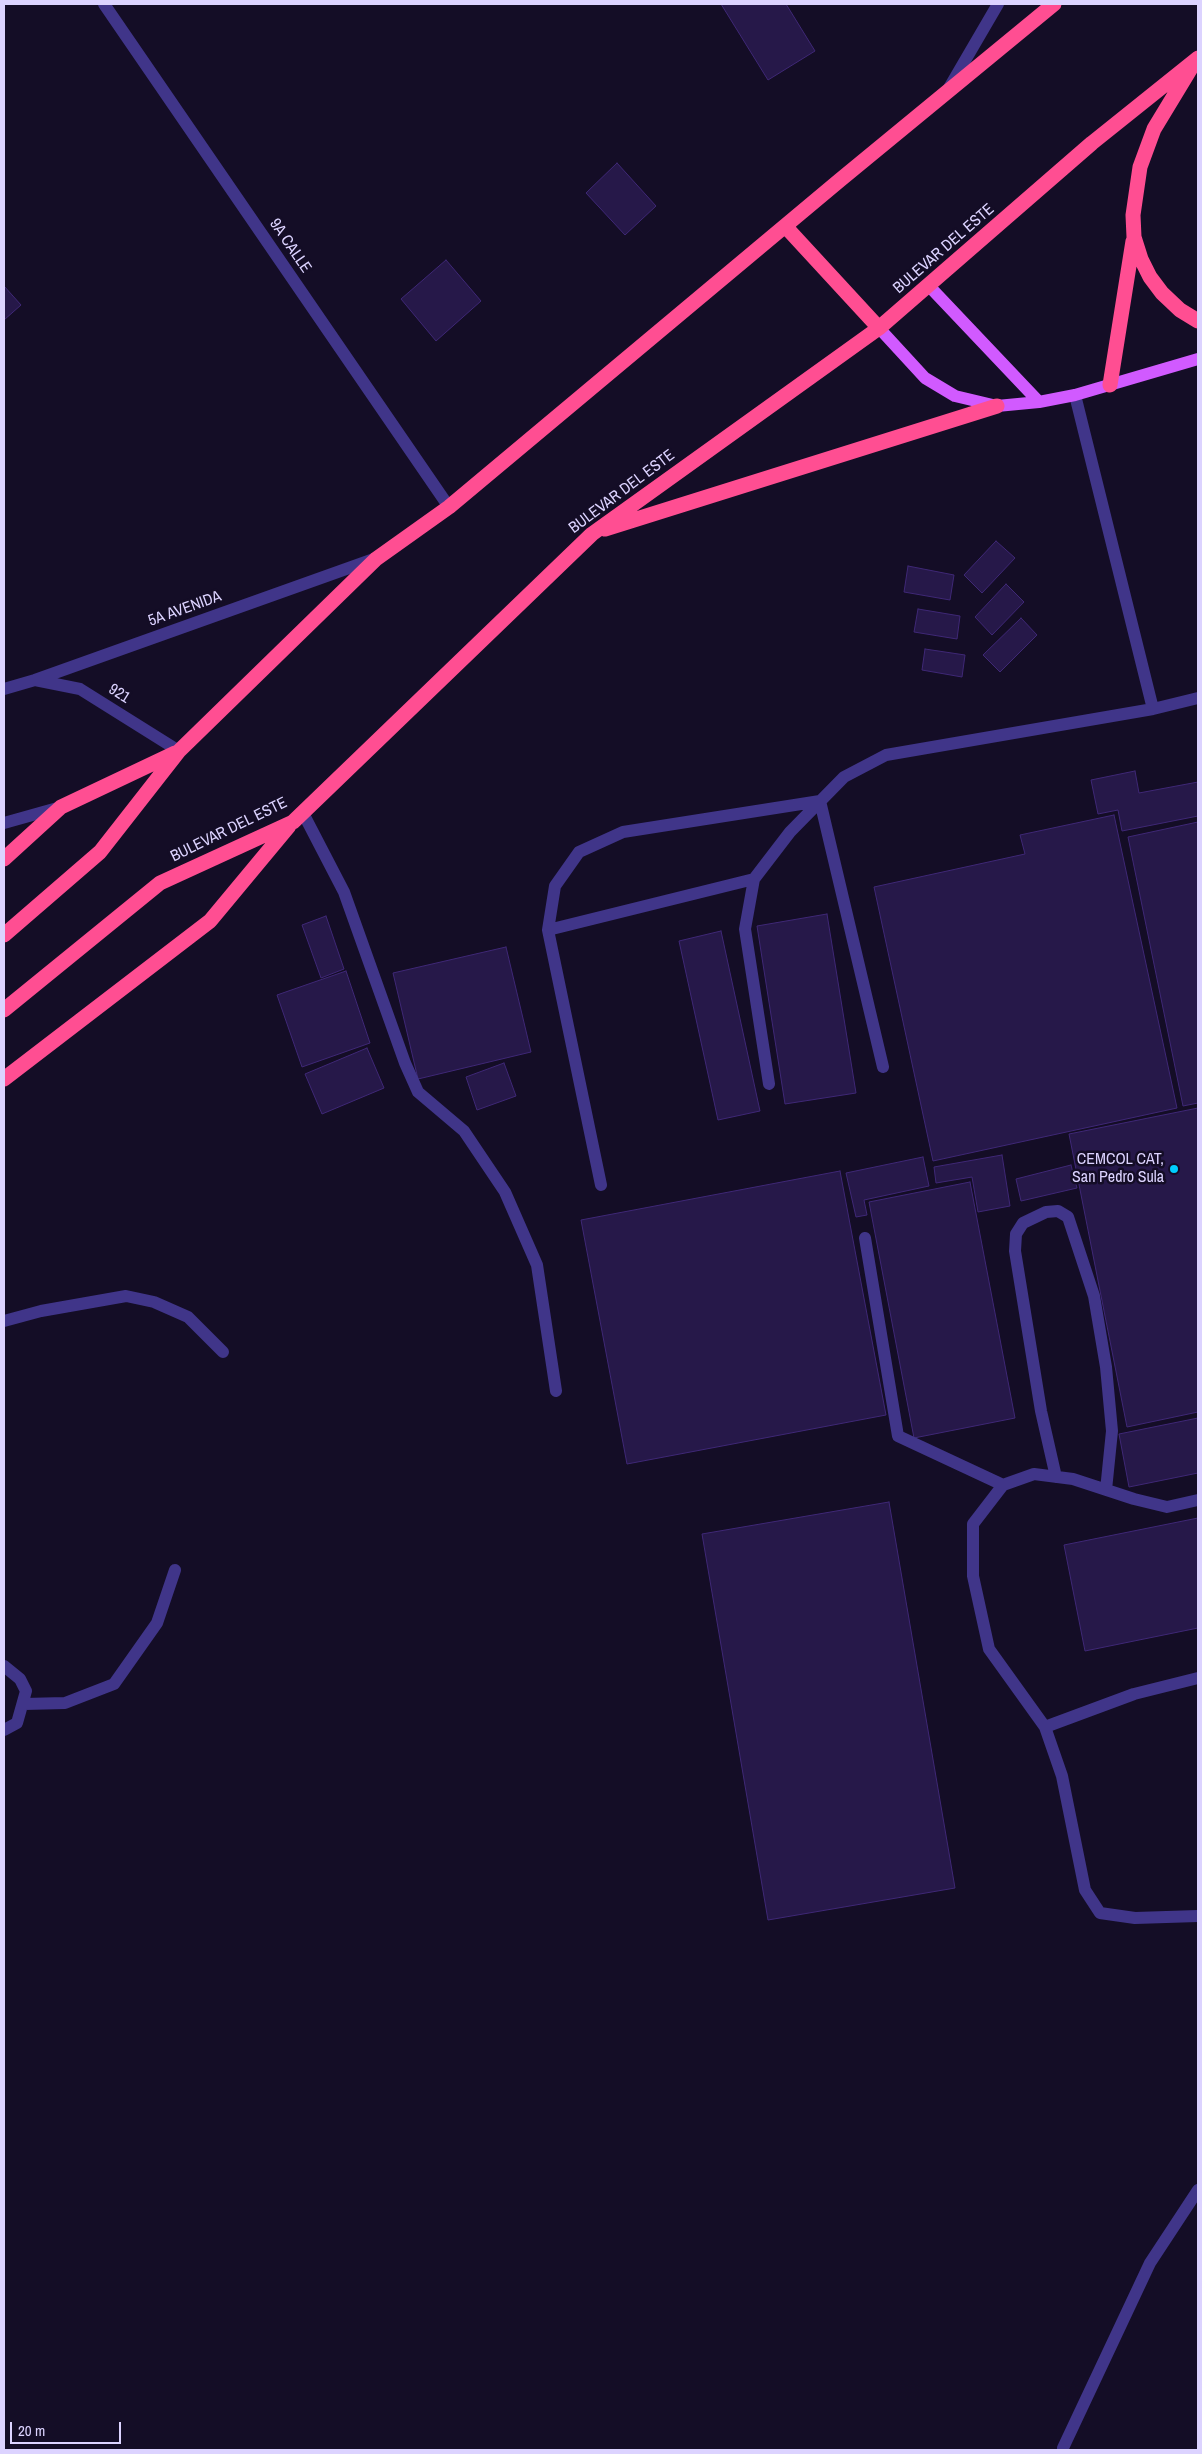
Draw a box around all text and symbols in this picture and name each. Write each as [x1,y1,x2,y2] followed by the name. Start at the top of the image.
[890,200,998,298] street label: BULEVAR DEL ESTE
[265,215,315,277] street label: 9A CALLE
[565,446,679,538] street label: BULEVAR DEL ESTE
[146,587,224,631] street label: 5A AVENIDA
[105,680,133,708] street label: 921
[168,793,290,867] street label: BULEVAR DEL ESTE
[1072,1150,1164,1188] place label: CEMCOL CAT, San Pedro Sula
[1168,1163,1180,1175] marker: CEMCOL CAT, San Pedro Sula
[12,2412,124,2444] scale bar
[18,2420,45,2441] text: 20 m

